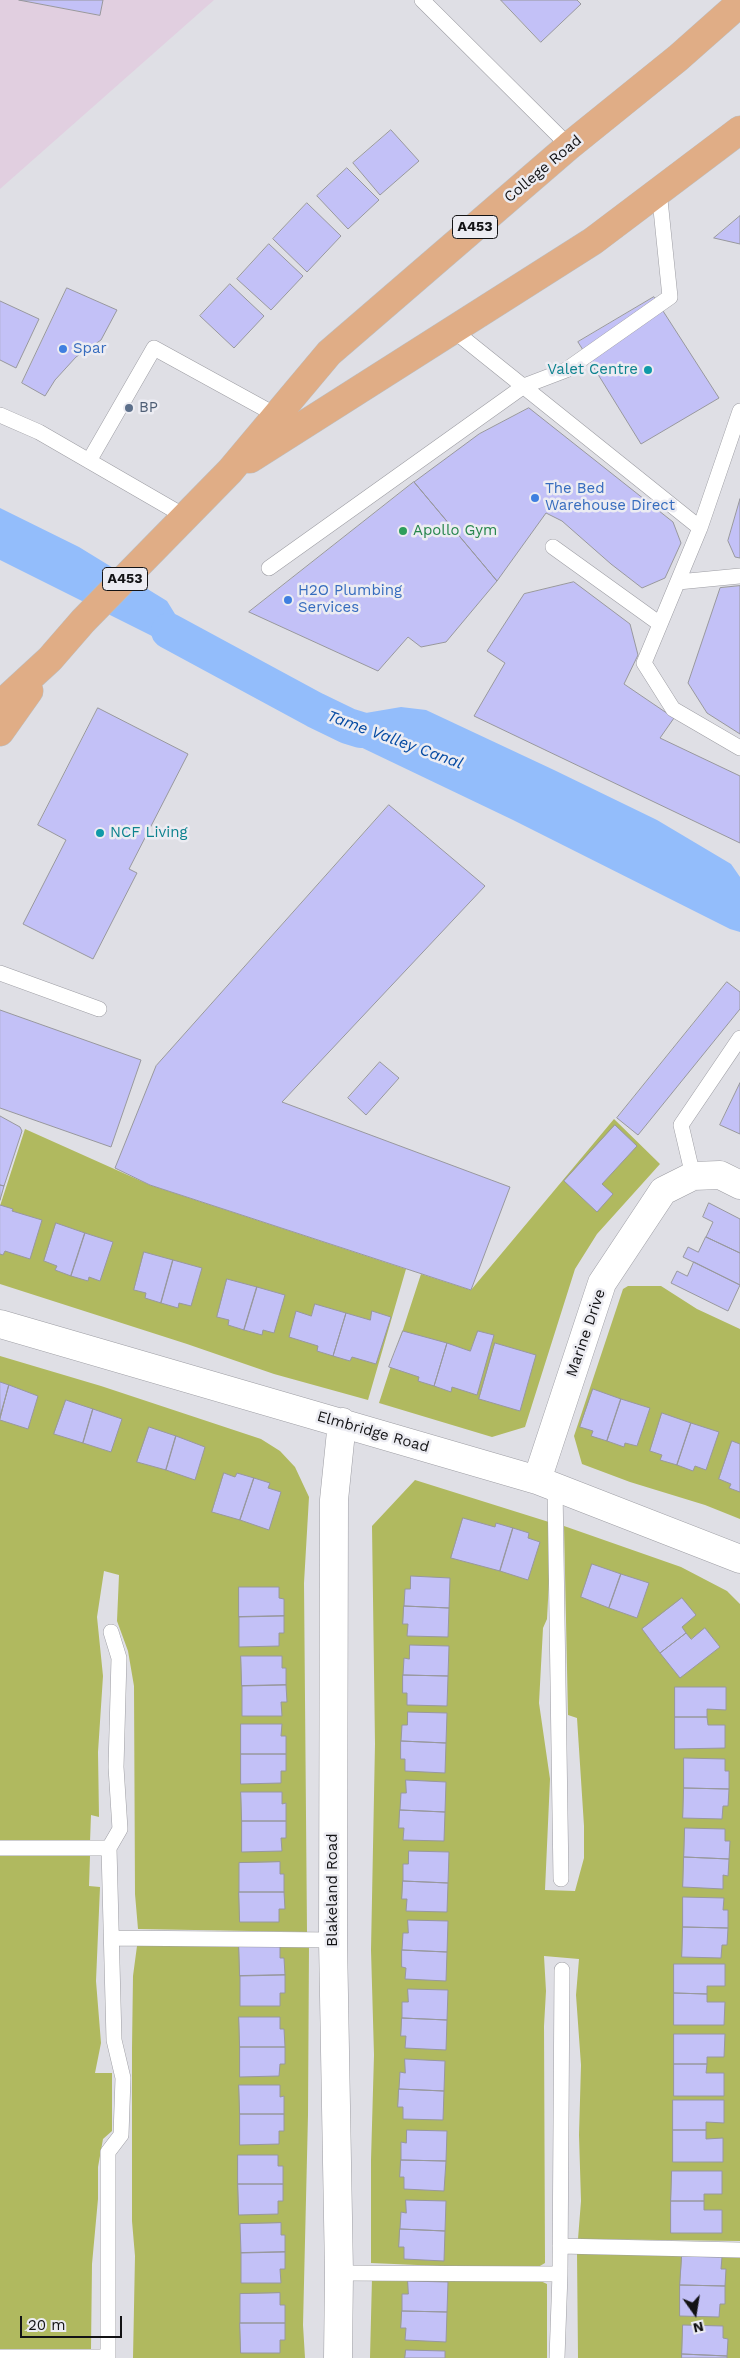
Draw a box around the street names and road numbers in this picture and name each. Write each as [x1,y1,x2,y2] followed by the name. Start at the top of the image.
[501,131,585,207] street label: College Road
[452,216,498,238] road number: A453
[102,568,148,590] road number: A453
[563,1287,609,1379] street label: Marine Drive
[315,1407,431,1457] street label: Elmbridge Road
[324,1833,342,1947] street label: Blakeland Road

